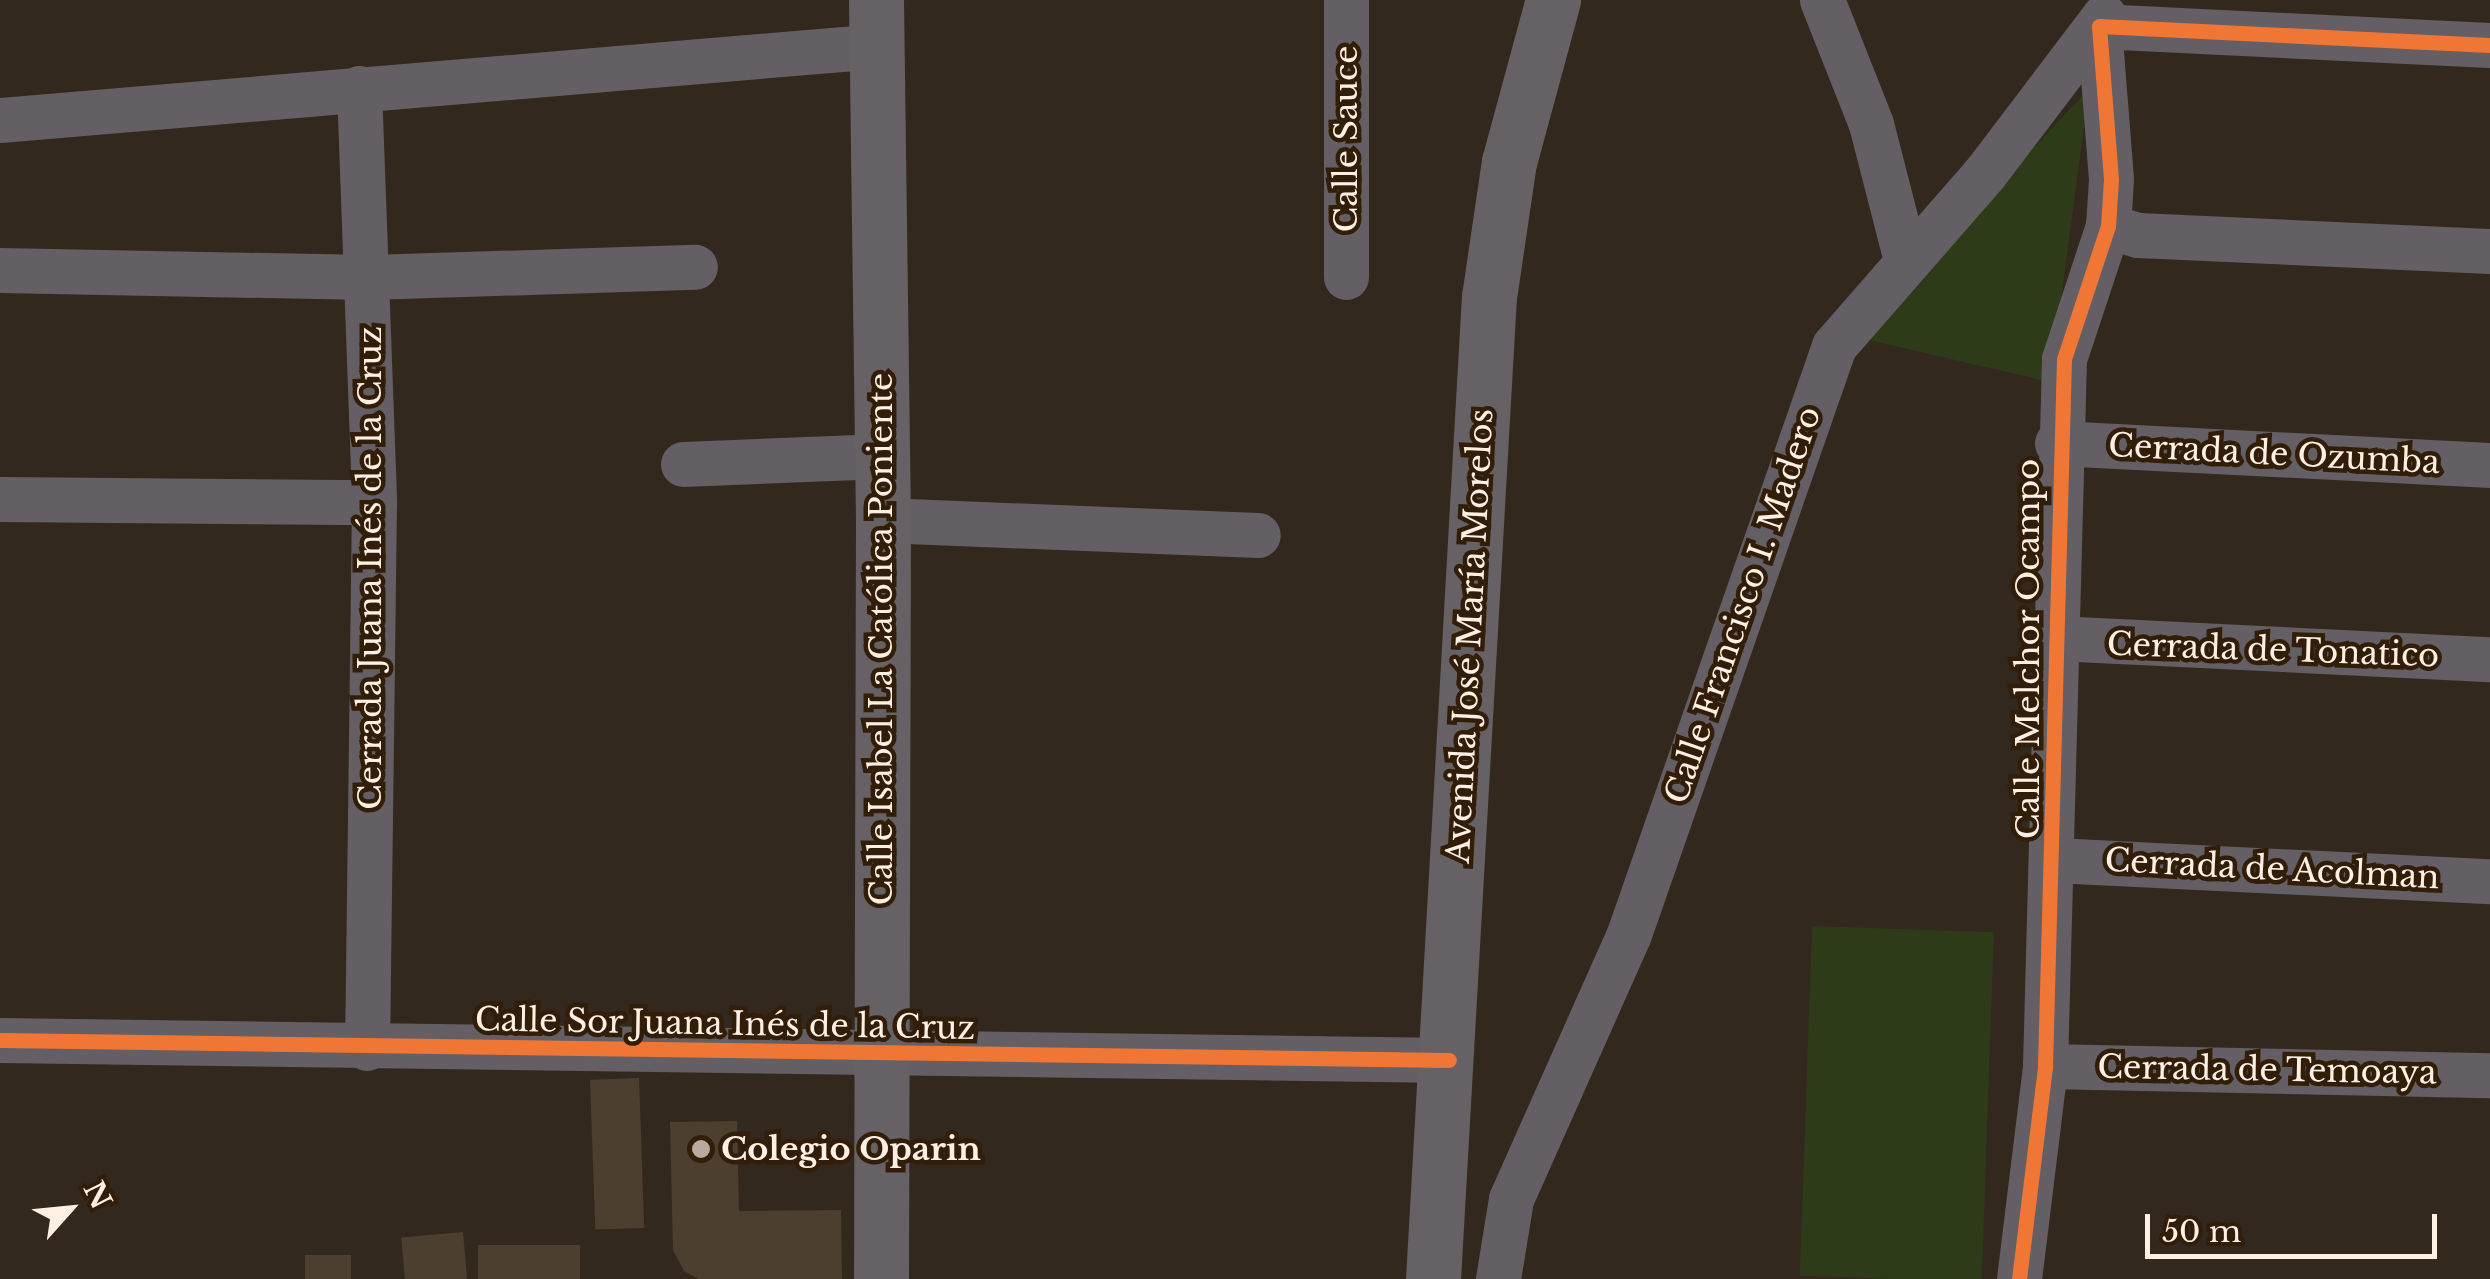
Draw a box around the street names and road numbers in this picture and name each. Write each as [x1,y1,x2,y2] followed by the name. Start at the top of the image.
[1327,45,1365,233] street label: Calle Sauce
[351,326,389,810] street label: Cerrada Juana Inés de la Cruz
[862,372,900,906] street label: Calle Isabel La Católica Poniente
[1657,402,1829,808] street label: Calle Francisco I. Madero
[1439,407,1501,865] street label: Avenida José María Morelos
[2107,426,2441,482] street label: Cerrada de Ozumba
[2009,458,2047,840] street label: Calle Melchor Ocampo
[2106,625,2440,675] street label: Cerrada de Tonatico
[2103,841,2441,897] street label: Cerrada de Acolman
[474,1000,976,1048] street label: Calle Sor Juana Inés de la Cruz
[2096,1048,2438,1092] street label: Cerrada de Temoaya

